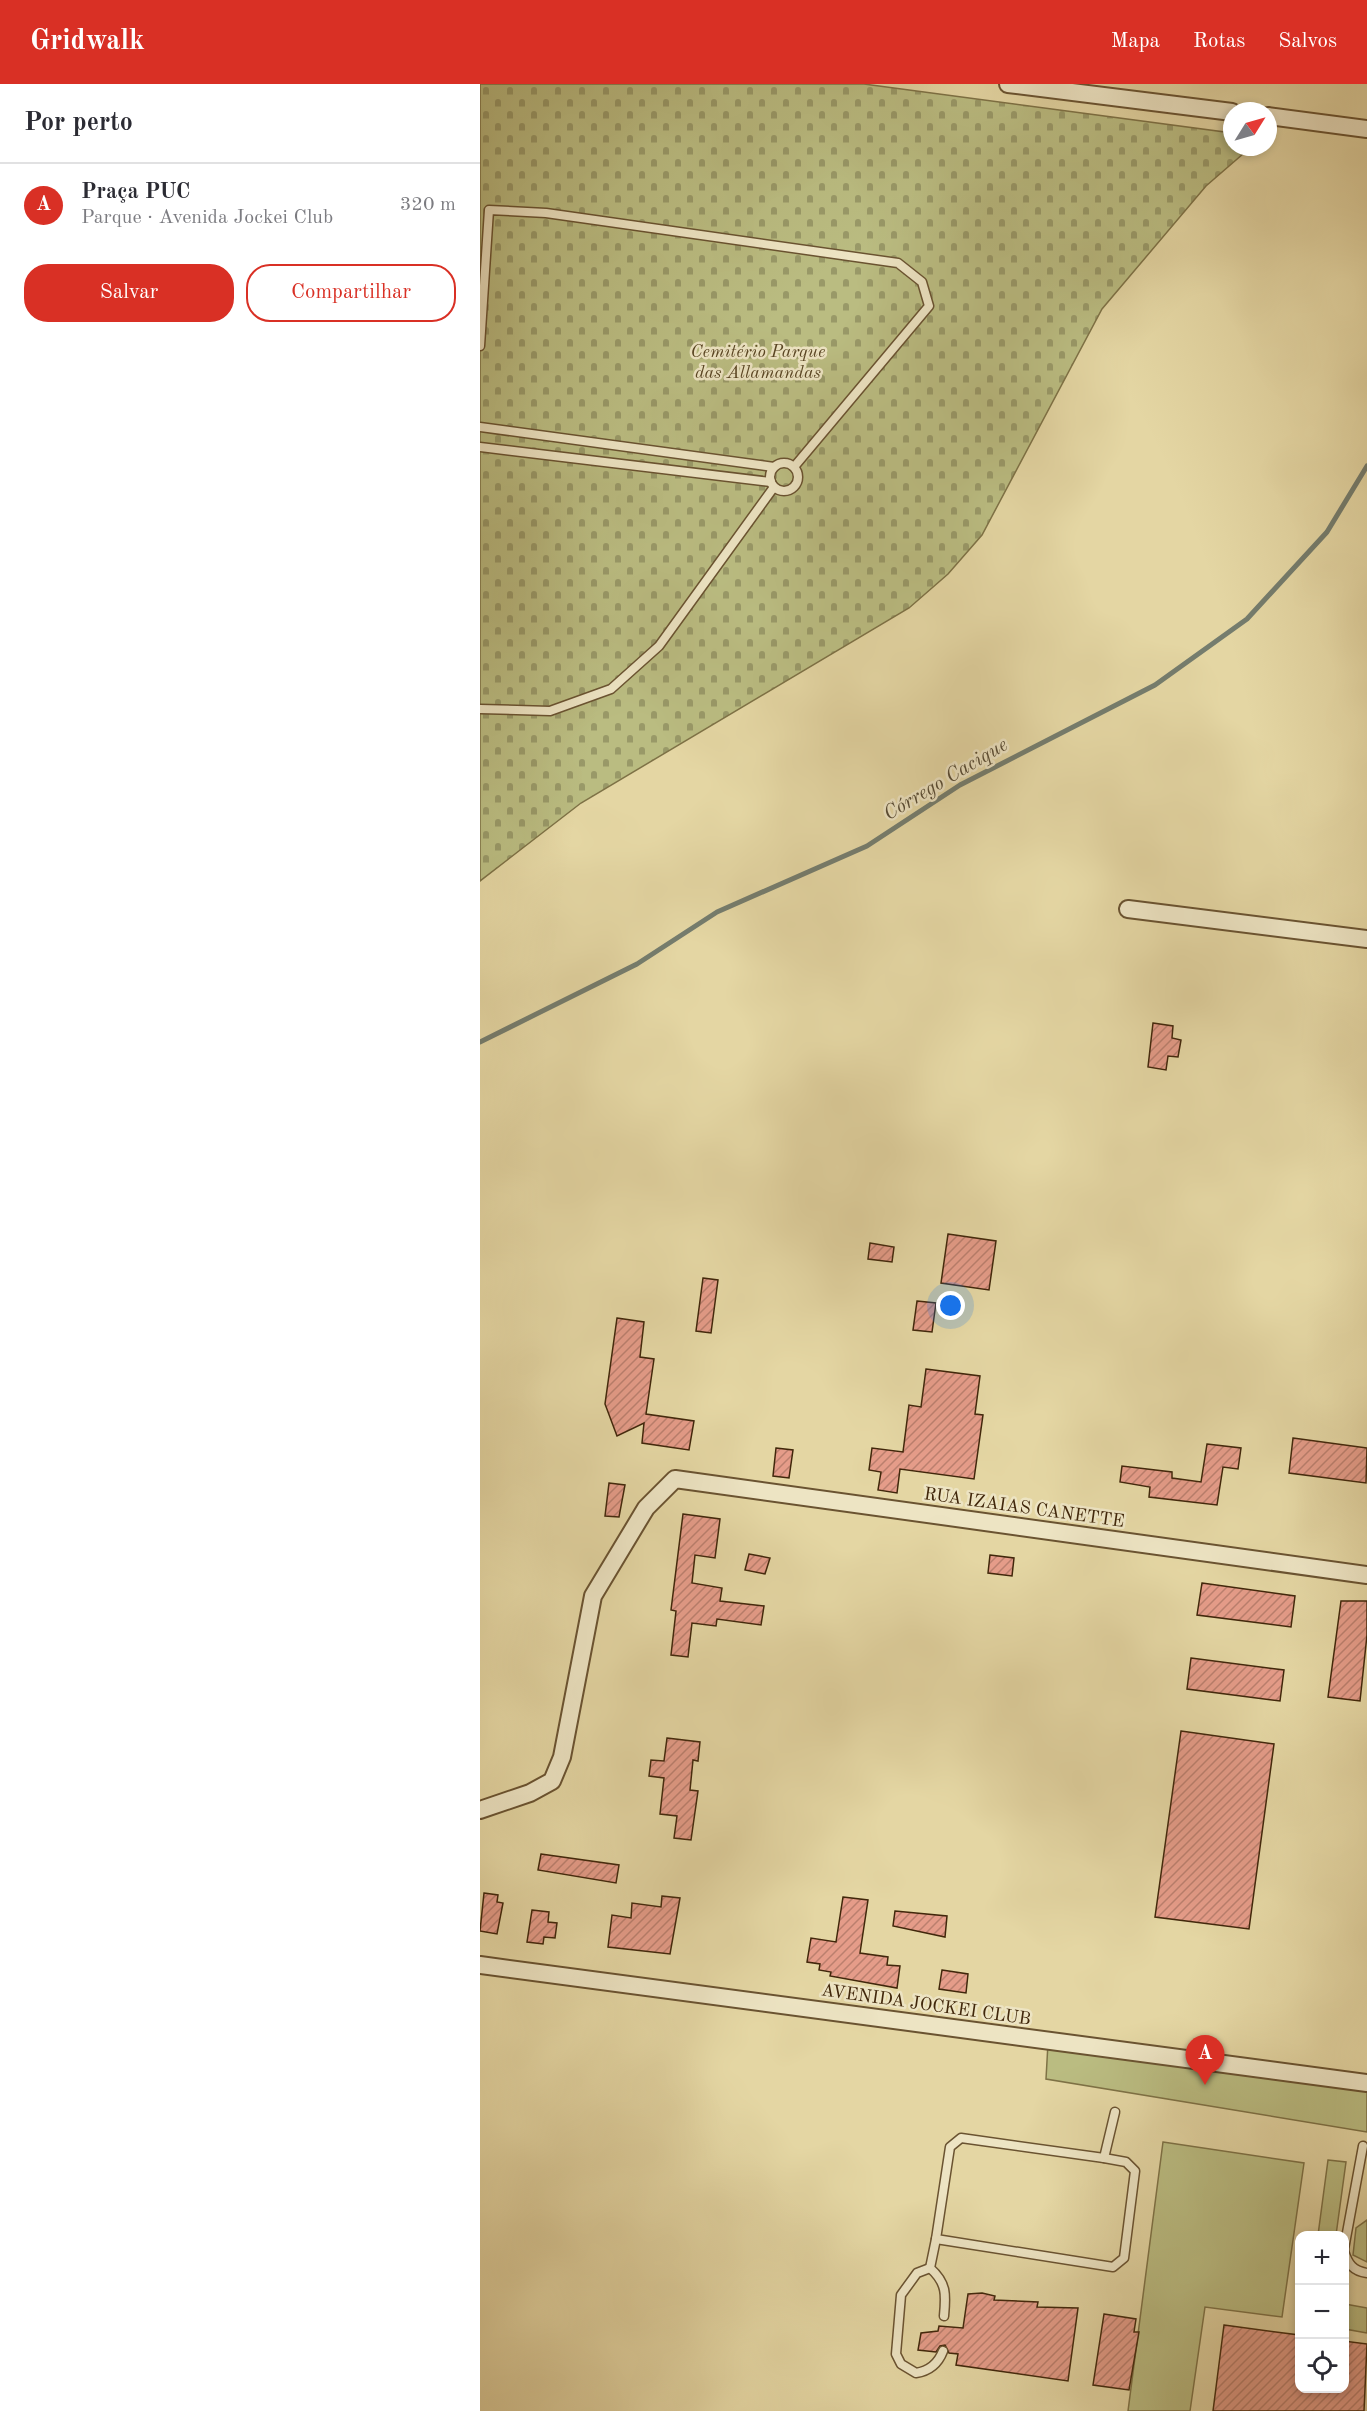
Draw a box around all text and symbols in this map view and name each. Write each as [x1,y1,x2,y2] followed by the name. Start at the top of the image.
[30,28,145,56] text: Gridwalk
[1111,31,1160,52] text: Mapa
[1193,31,1245,52] text: Rotas
[1278,31,1337,52] text: Salvos
[1223,102,1277,156] north arrow
[24,110,133,136] text: Por perto
[81,181,190,203] text: Praça PUC
[36,195,51,215] text: A
[400,195,456,215] text: 320 m
[81,208,333,228] text: Parque · Avenida Jockei Club
[24,264,234,322] button: Salvar
[246,264,456,322] button: Compartilhar
[691,343,825,382] park label: Cemitério Parque das Allamandas
[880,735,1012,825] water label: Córrego Cacique
[936,1291,965,1320] your location
[923,1485,1125,1531] street label: RUA IZAIAS CANETTE
[820,1981,1032,2029] street label: AVENIDA JOCKEI CLUB
[1186,2036,1224,2085] pin: A
[1295,2231,1349,2393] map controls
[1295,2231,1349,2285] button: +
[1295,2285,1349,2339] button: −
[1295,2339,1349,2393] button: locate

